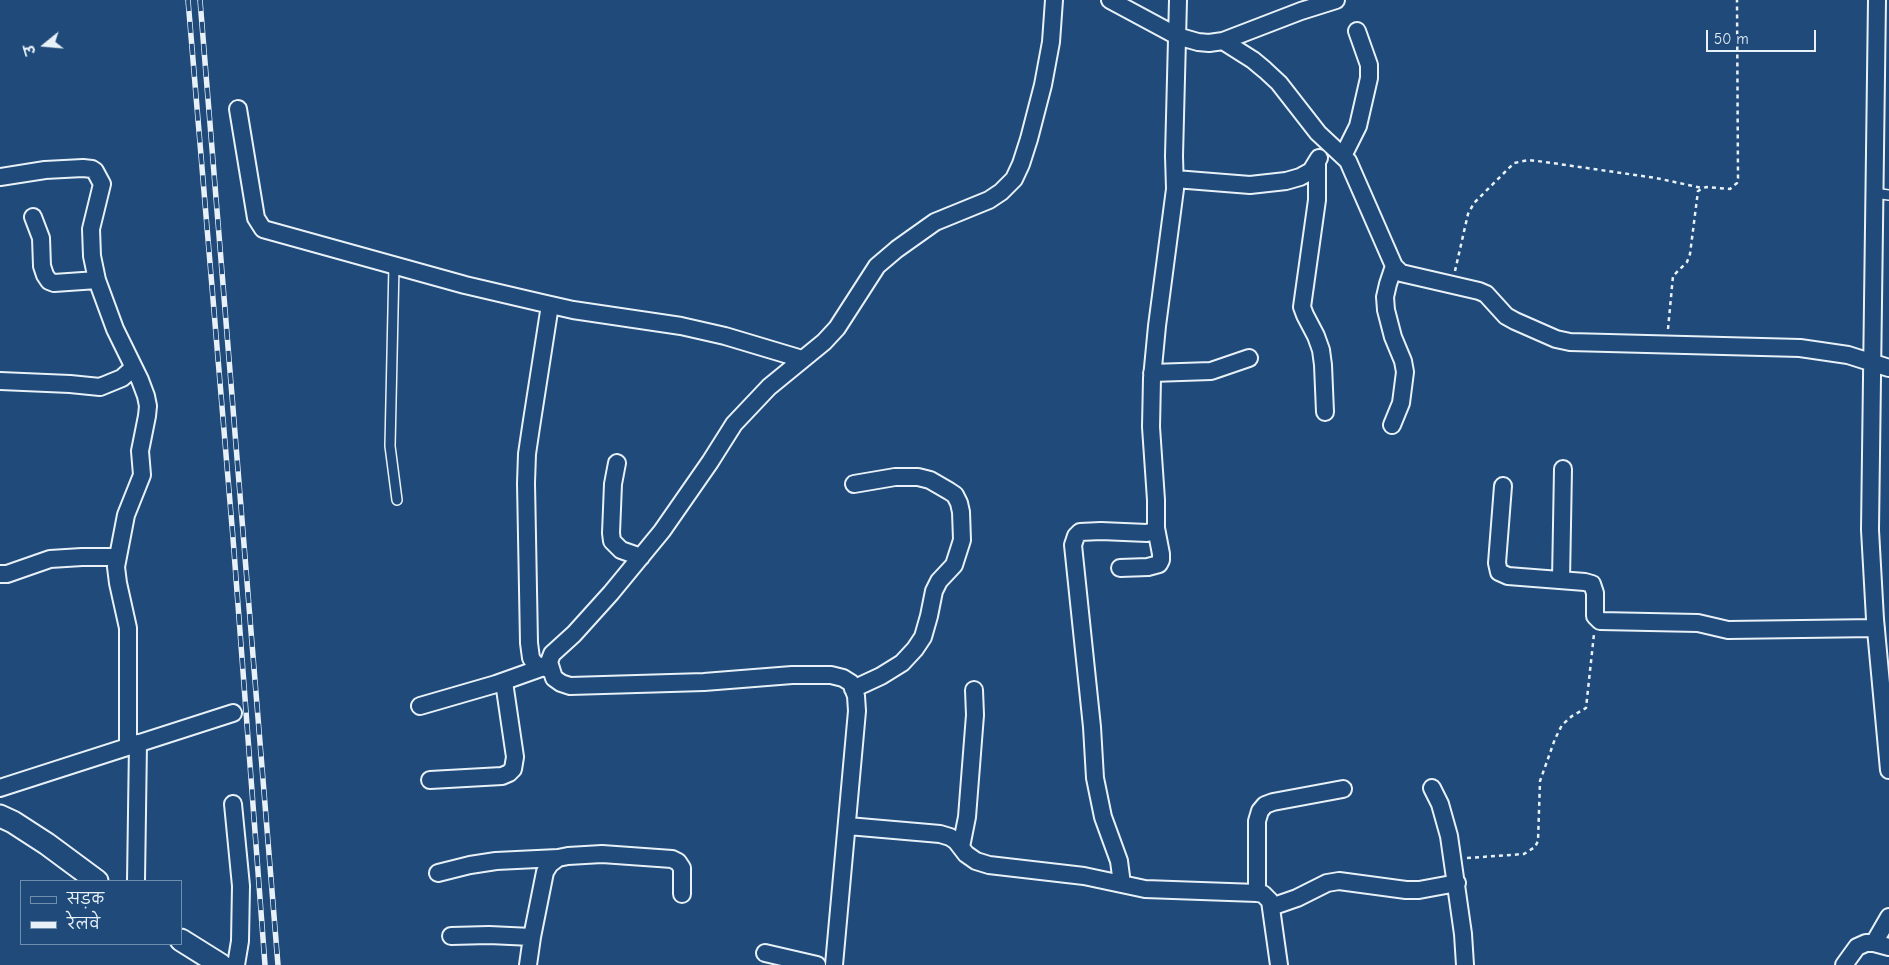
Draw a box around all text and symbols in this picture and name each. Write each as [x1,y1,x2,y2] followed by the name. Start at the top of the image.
[20,20,70,70] north arrow
[1709,20,1819,52] scale bar
[1714,30,1749,48] text: 50 m
[21,43,40,56] text: उ
[20,880,182,945] legend
[67,890,104,908] text: सड़क
[67,915,100,933] text: रेलवे

